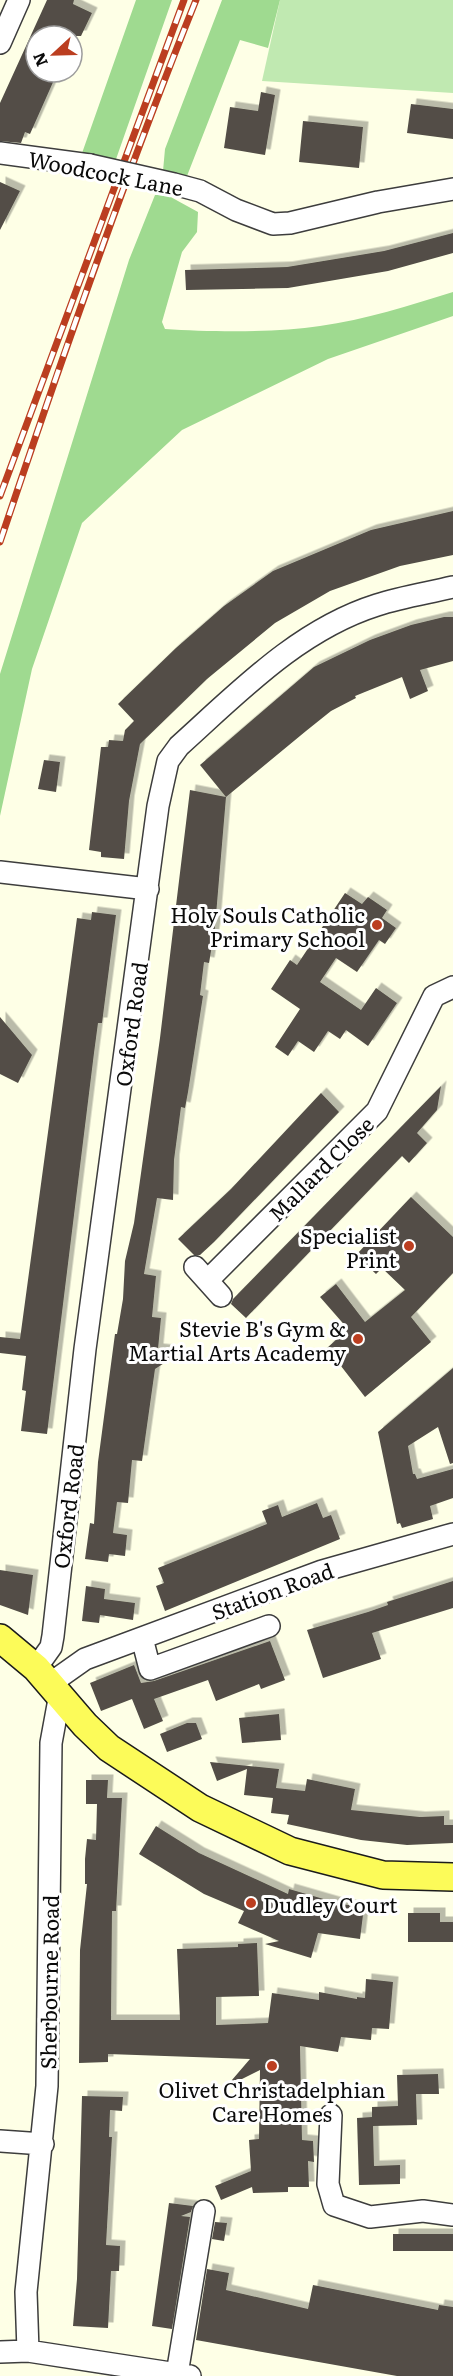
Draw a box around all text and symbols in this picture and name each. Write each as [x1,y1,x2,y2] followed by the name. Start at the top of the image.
[24,24,84,84] north arrow
[26,49,53,71] text: N
[26,142,186,202] street label: Woodcock Lane
[170,898,365,953] place label: Holy Souls Catholic Primary School
[370,918,384,932] marker: Holy Souls Catholic Primary School
[106,960,154,1088] street label: Oxford Road
[260,1108,380,1228] street label: Mallard Close
[300,1219,398,1274] place label: Specialist Print
[402,1239,416,1253] marker: Specialist Print
[128,1312,347,1367] place label: Stevie B's Gym & Martial Arts Academy
[351,1332,365,1346] marker: Stevie B's Gym & Martial Arts Academy
[44,1442,90,1570] street label: Oxford Road
[207,1554,338,1626] street label: Station Road
[263,1888,398,1919] place label: Dudley Court
[31,1894,65,2070] street label: Sherbourne Road
[244,1896,258,1910] marker: Dudley Court
[265,2059,279,2073] marker: Olivet Christadelphian Care Homes
[159,2073,386,2128] place label: Olivet Christadelphian Care Homes

